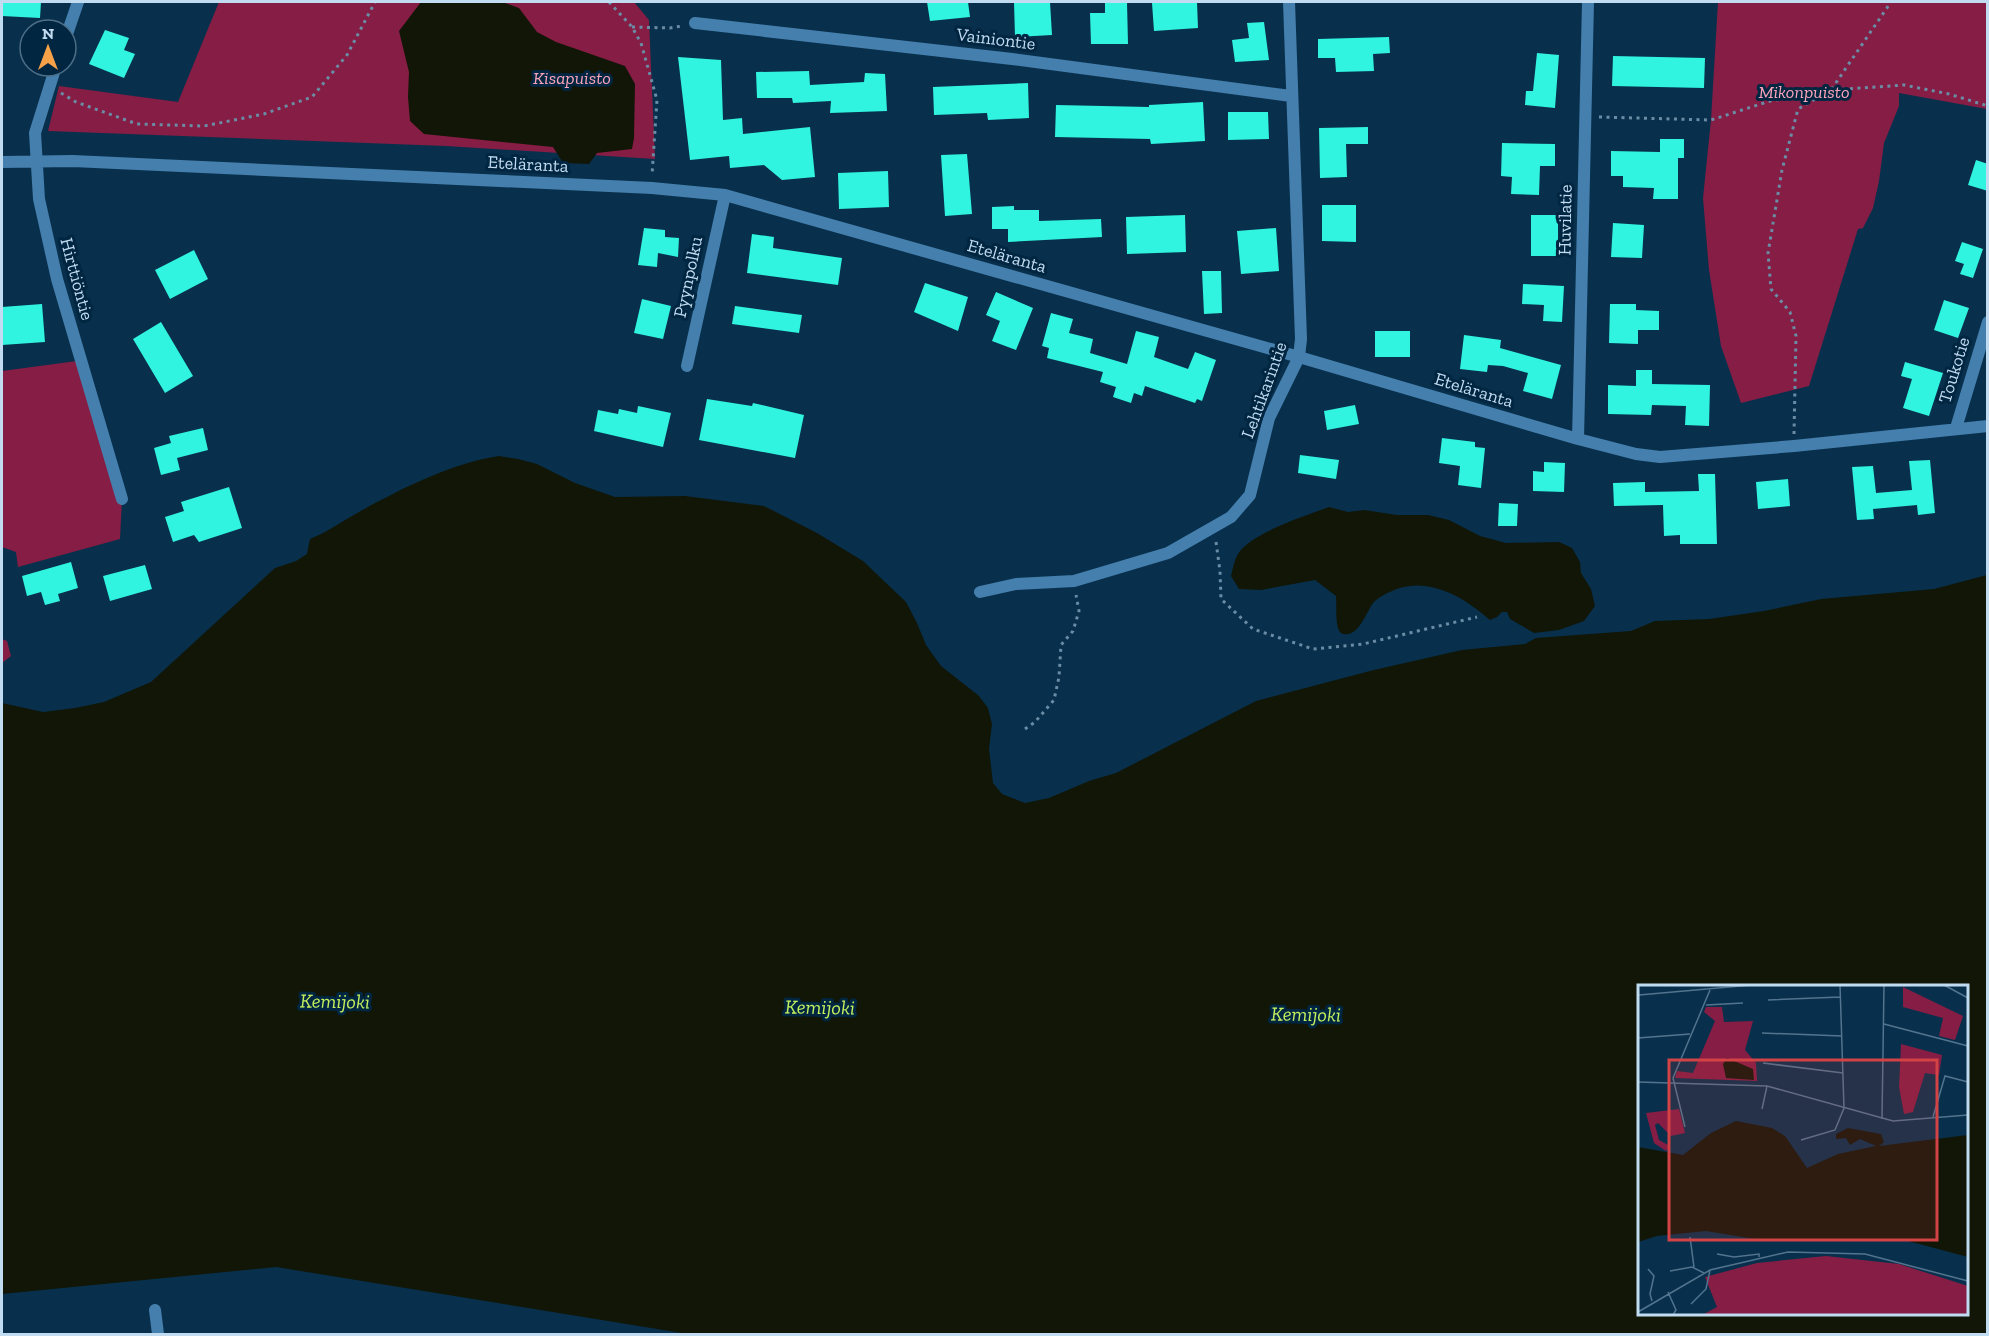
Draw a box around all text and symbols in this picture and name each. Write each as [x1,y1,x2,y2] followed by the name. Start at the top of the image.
[18,18,78,78] north arrow
[954,23,1037,55] street label: Vainiontie
[42,24,54,43] text: N
[533,67,611,89] park label: Kisapuisto
[1758,81,1850,103] park label: Mikonpuisto
[487,151,569,177] street label: Eteläranta
[1553,184,1577,256] street label: Huvilatie
[669,234,707,320] street label: Pyynpolku
[965,234,1049,278] street label: Eteläranta
[55,235,99,323] street label: Hirttiöntie
[1934,334,1974,406] street label: Toukotie
[1236,339,1292,441] street label: Lehtikarintie
[1432,368,1516,412] street label: Eteläranta
[1638,985,1968,1315] inset map
[300,988,370,1014] water label: Kemijoki
[785,994,855,1020] water label: Kemijoki
[1271,1001,1341,1027] water label: Kemijoki

